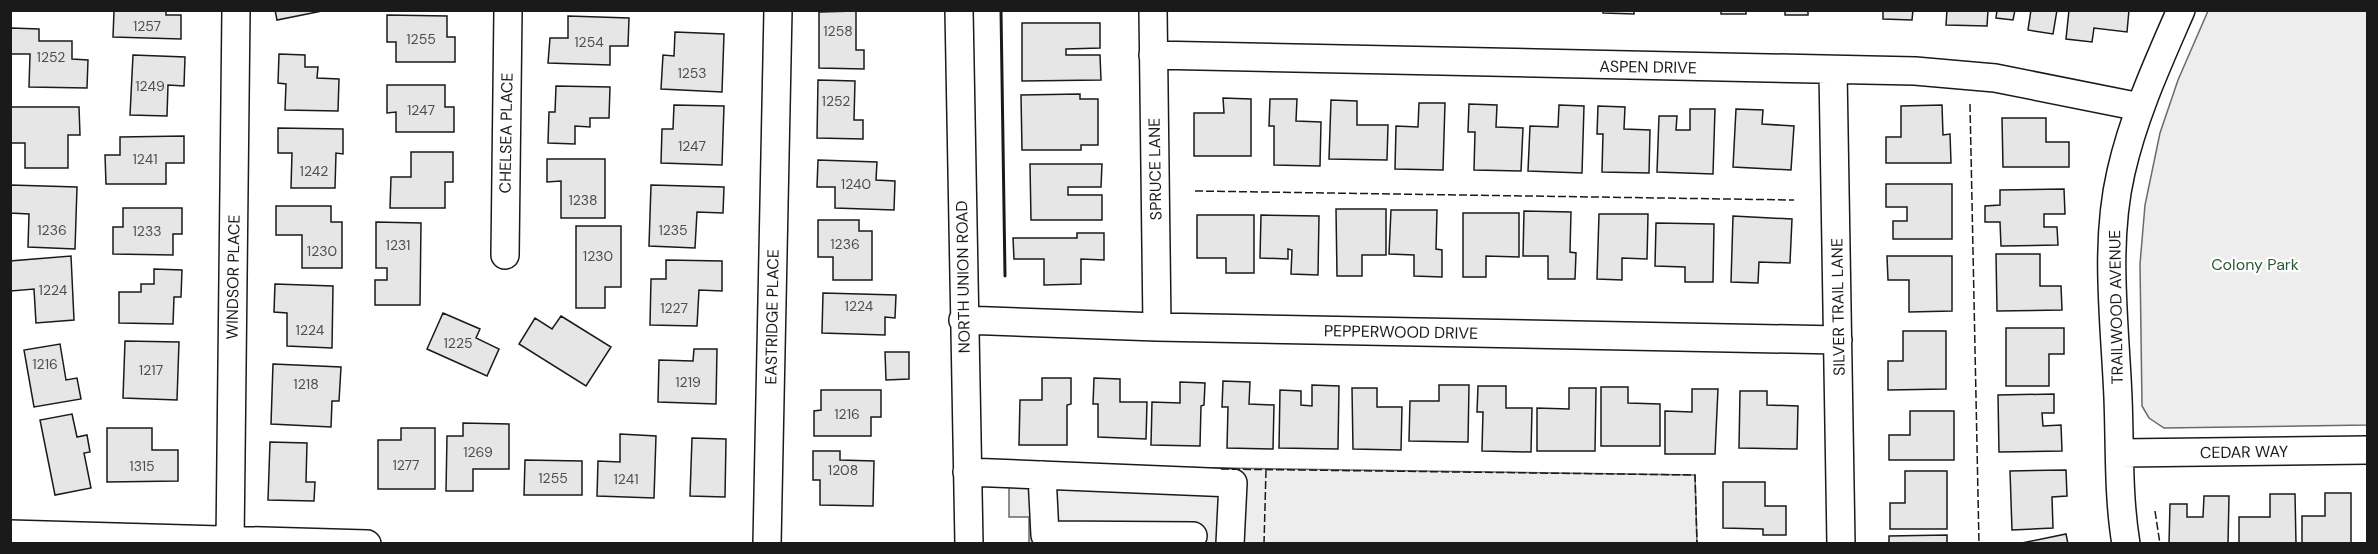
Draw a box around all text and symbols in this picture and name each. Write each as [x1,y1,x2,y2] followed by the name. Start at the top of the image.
[133,17,161,35] house number: 1257
[823,22,853,40] house number: 1258
[406,30,436,48] house number: 1255
[574,33,604,51] house number: 1254
[37,48,65,66] house number: 1252
[1599,56,1697,78] street label: ASPEN DRIVE
[677,64,707,82] house number: 1253
[494,72,518,194] street label: CHELSEA PLACE
[135,77,165,95] house number: 1249
[822,92,850,110] house number: 1252
[407,101,435,119] house number: 1247
[1144,118,1166,220] street label: SPRUCE LANE
[678,137,706,155] house number: 1247
[132,150,158,168] house number: 1241
[300,162,328,180] house number: 1242
[841,175,871,193] house number: 1240
[568,191,598,209] house number: 1238
[951,200,975,354] street label: NORTH UNION ROAD
[221,214,245,340] street label: WINDSOR PLACE
[37,221,67,239] house number: 1236
[658,221,688,239] house number: 1235
[133,222,161,240] house number: 1233
[2104,229,2128,385] street label: TRAILWOOD AVENUE
[830,235,860,253] house number: 1236
[386,236,410,254] house number: 1231
[1826,238,1850,376] street label: SILVER TRAIL LANE
[307,242,337,260] house number: 1230
[583,247,613,265] house number: 1230
[760,249,784,385] street label: EASTRIDGE PLACE
[2211,254,2299,275] park label: Colony Park
[39,281,68,299] house number: 1224
[845,297,874,315] house number: 1224
[660,299,688,317] house number: 1227
[1324,320,1478,344] street label: PEPPERWOOD DRIVE
[296,321,325,339] house number: 1224
[443,334,473,352] house number: 1225
[32,355,58,373] house number: 1216
[139,361,163,379] house number: 1217
[675,373,701,391] house number: 1219
[293,375,319,393] house number: 1218
[834,405,860,423] house number: 1216
[2200,441,2288,463] street label: CEDAR WAY
[463,443,493,461] house number: 1269
[392,456,420,474] house number: 1277
[129,457,155,475] house number: 1315
[828,461,858,479] house number: 1208
[538,469,568,487] house number: 1255
[613,470,639,488] house number: 1241

